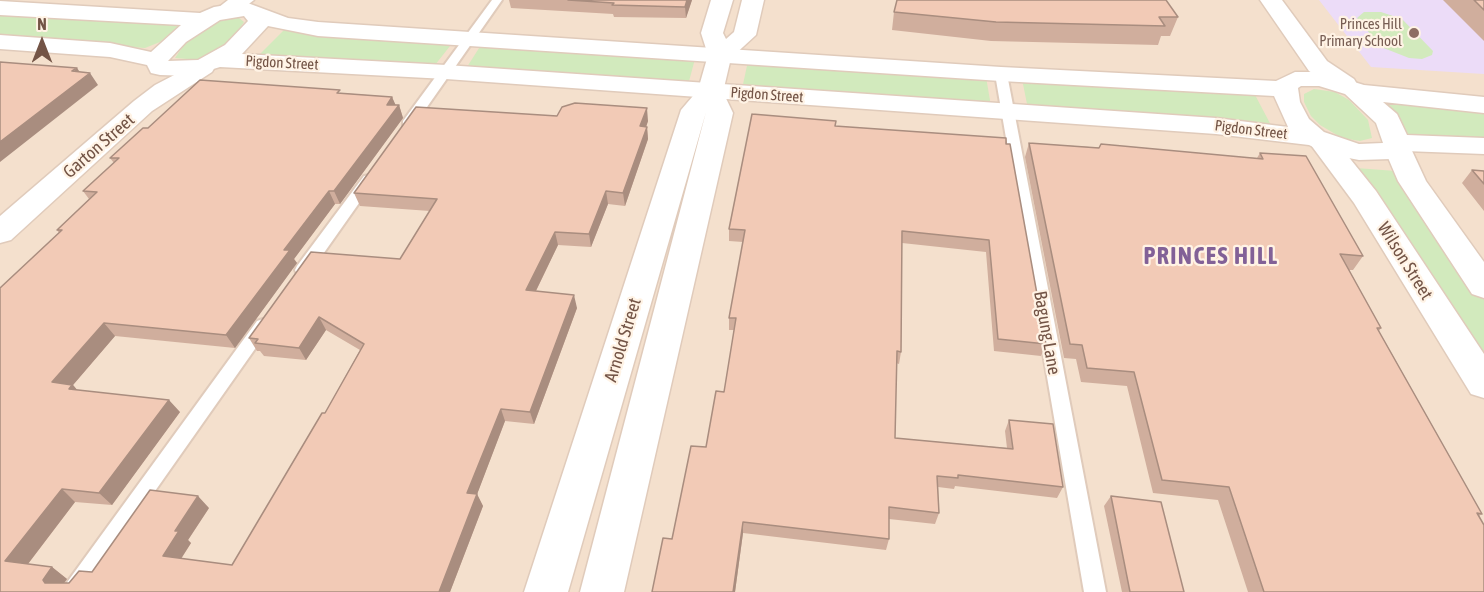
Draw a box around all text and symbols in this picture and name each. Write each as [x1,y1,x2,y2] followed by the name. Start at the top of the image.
[12,12,72,72] north arrow
[37,15,47,33] text: N
[1319,15,1402,50] place label: Princes Hill Primary School
[1407,26,1421,40] marker: Princes Hill Primary School
[245,52,319,74] street label: Pigdon Street
[730,83,804,107] street label: Pigdon Street
[59,109,139,183] street label: Garton Street
[1214,117,1288,143] street label: Pigdon Street
[1373,218,1437,304] street label: Wilson Street
[1143,242,1279,270] district label: PRINCES HILL
[1029,290,1065,376] street label: Bagung Lane
[600,296,646,384] street label: Arnold Street

